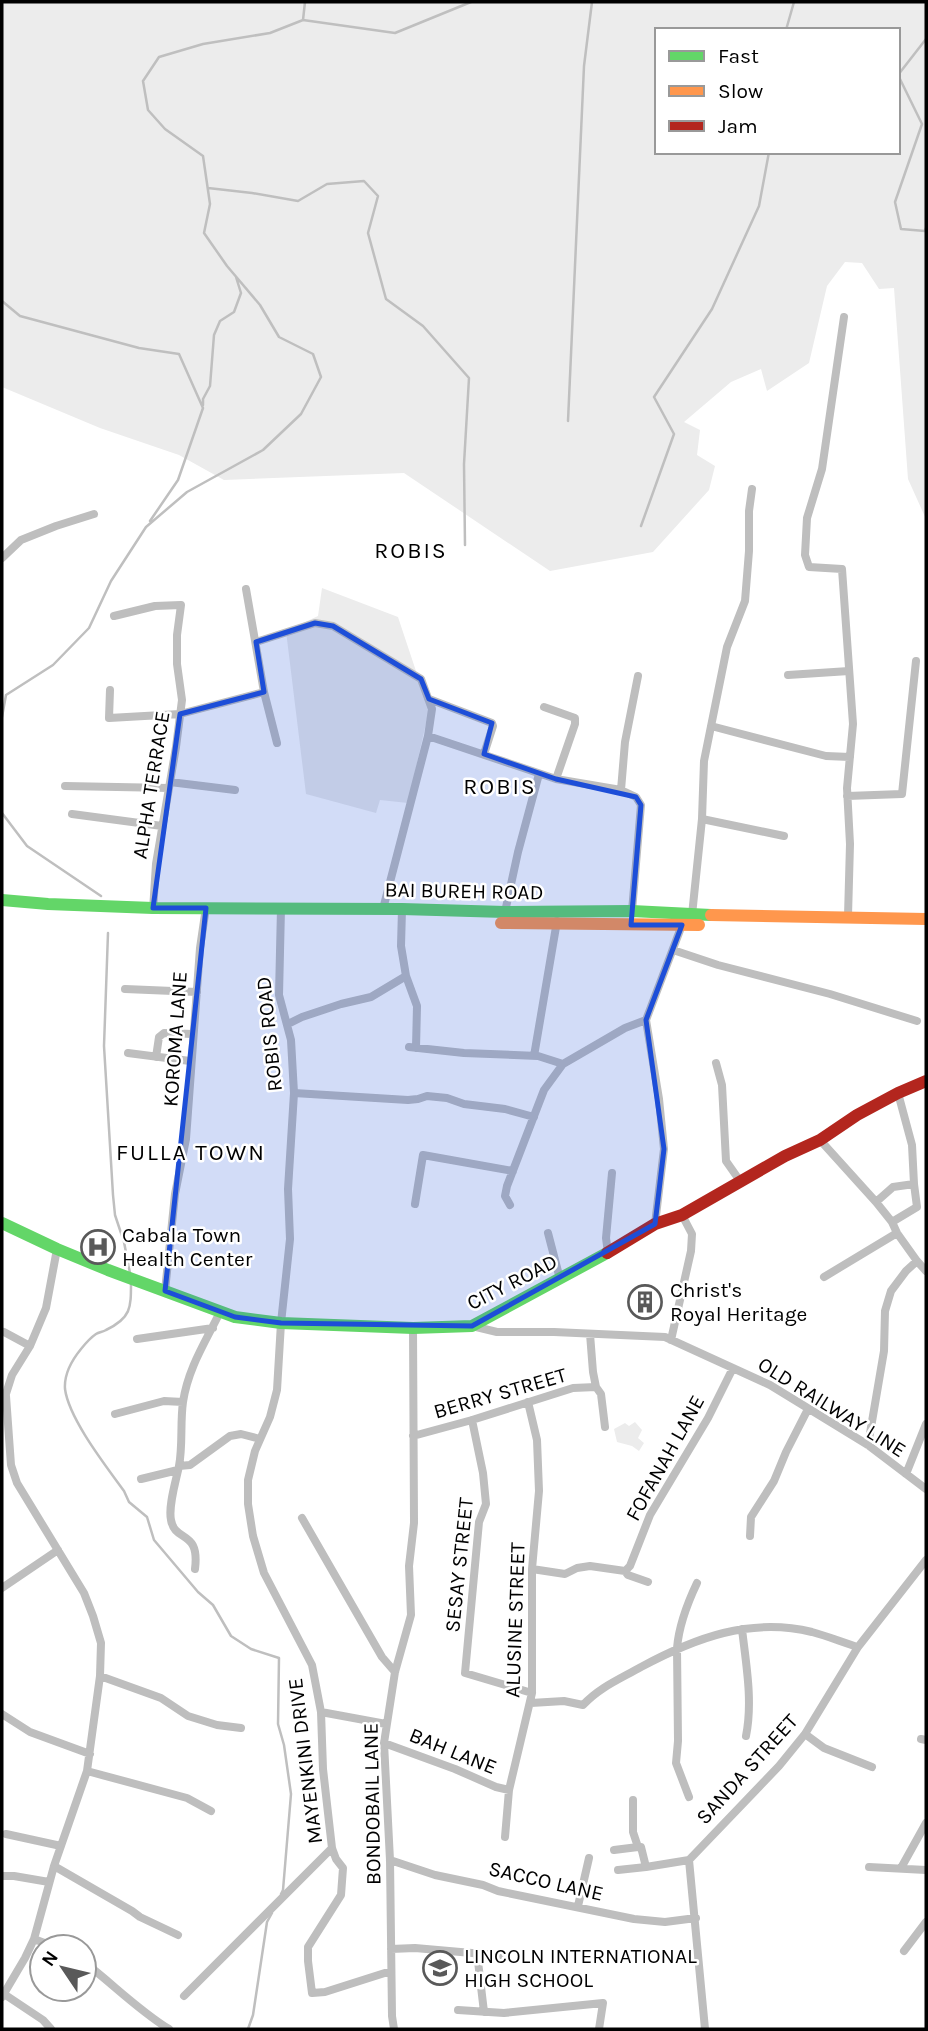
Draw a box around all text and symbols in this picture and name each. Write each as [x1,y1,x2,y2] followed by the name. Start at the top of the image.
[655,28,900,154] legend
[718,44,759,68] text: Fast
[718,79,763,103] text: Slow
[718,114,758,138] text: Jam
[374,537,448,564] district label: ROBIS
[127,709,175,861] street label: ALPHA TERRACE
[463,773,537,800] district label: ROBIS
[384,878,544,904] street label: BAI BUREH ROAD
[158,971,192,1107] street label: KOROMA LANE
[251,975,287,1093] street label: ROBIS ROAD
[116,1139,266,1166] district label: FULLA TOWN
[122,1223,253,1271] place label: Cabala Town Health Center
[79,1228,117,1266] hospital icon: Cabala Town Health Center
[463,1249,561,1315] street label: CITY ROAD
[670,1278,807,1326] place label: Christ's Royal Heritage
[626,1283,664,1321] building icon: Christ's Royal Heritage
[754,1352,910,1462] street label: OLD RAILWAY LINE
[431,1362,570,1423] street label: BERRY STREET
[621,1391,709,1525] street label: FOFANAH LANE
[440,1496,478,1634] street label: SESAY STREET
[500,1541,530,1698] street label: ALUSINE STREET
[283,1677,327,1845] street label: MAYENKINI DRIVE
[691,1709,803,1829] street label: SANDA STREET
[359,1723,385,1885] street label: BONDOBAIL LANE
[406,1723,500,1779] street label: BAH LANE
[486,1856,606,1906] street label: SACCO LANE
[28,1933,98,2003] north arrow
[464,1944,697,1992] place label: LINCOLN INTERNATIONAL HIGH SCHOOL
[37,1947,63,1971] text: N
[421,1949,459,1987] school or university icon: LINCOLN INTERNATIONAL HIGH SCHOOL

